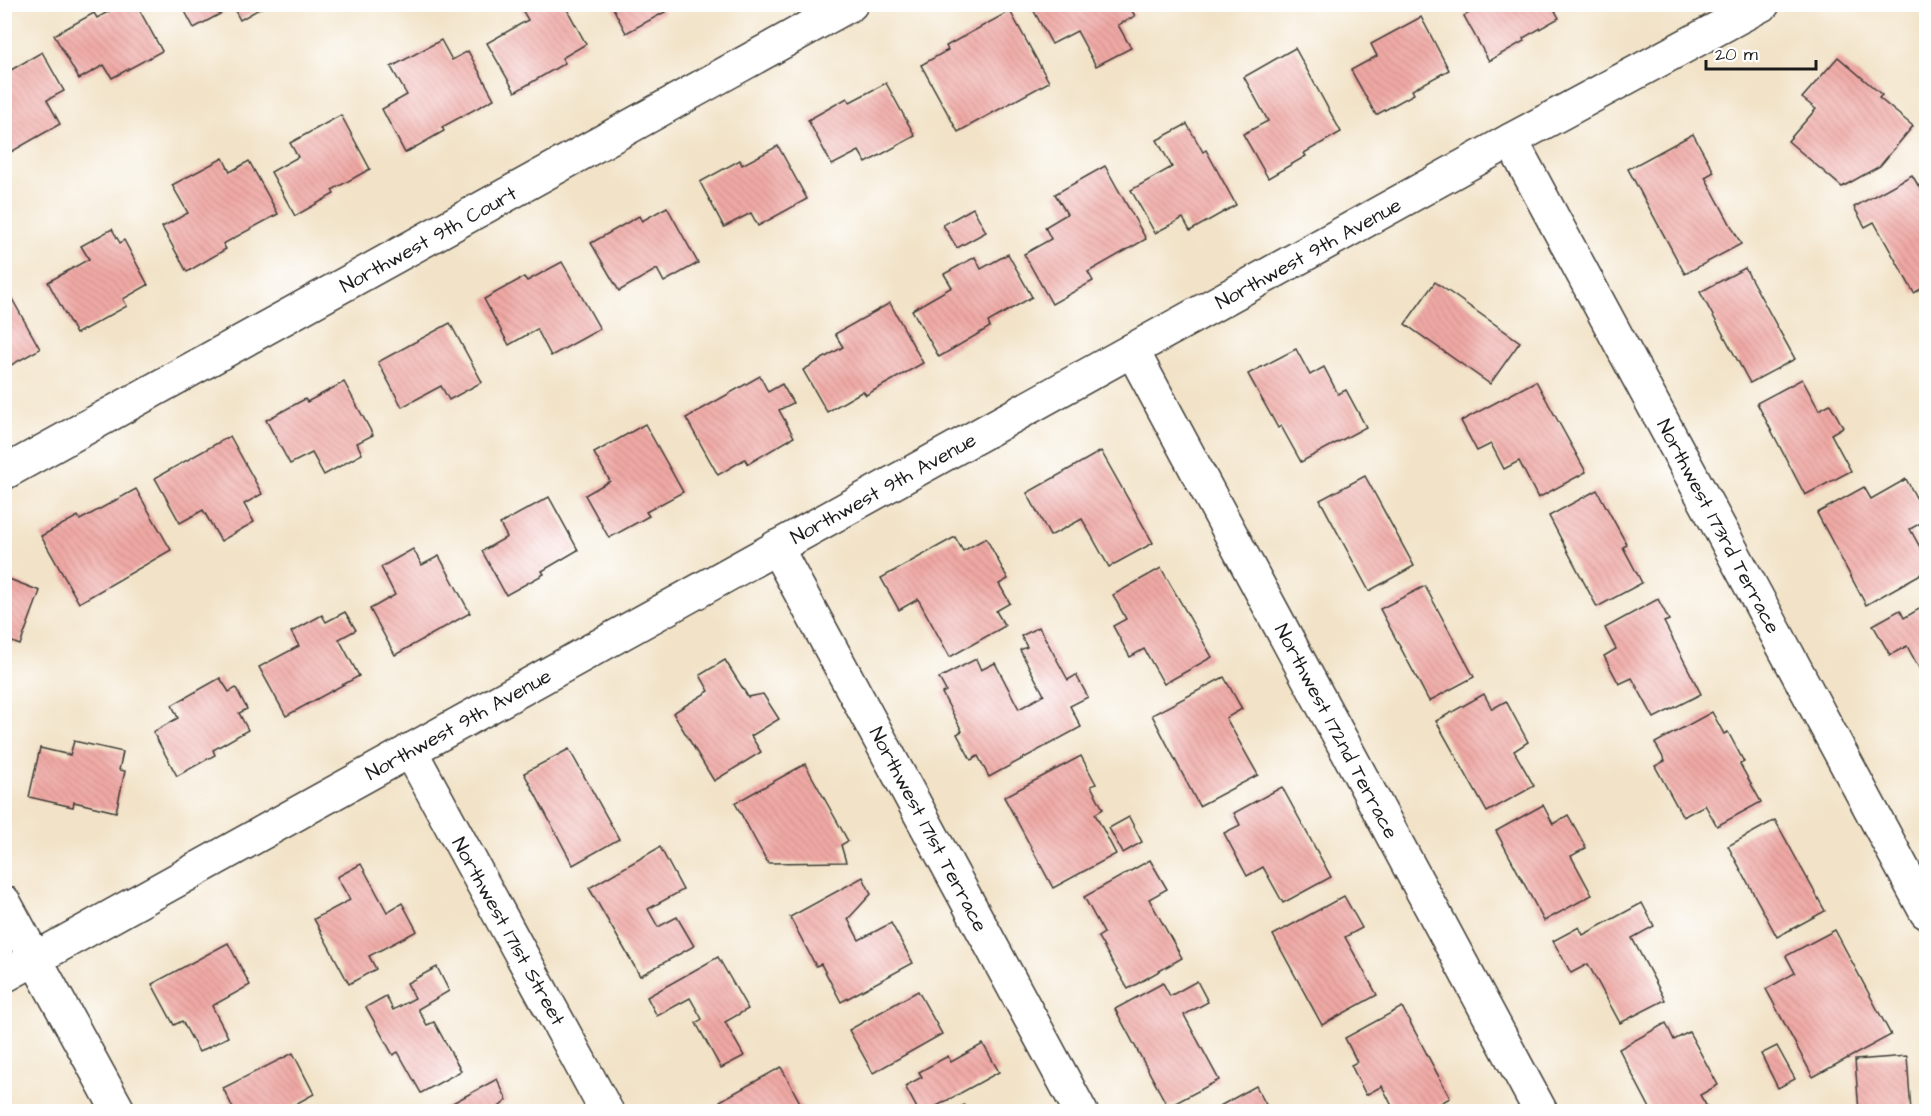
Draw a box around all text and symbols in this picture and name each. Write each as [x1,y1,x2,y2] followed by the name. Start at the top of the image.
[1706,33,1816,71] scale bar
[1715,42,1758,67] text: 20 m
[335,180,522,300] street label: Northwest 9th Court
[1211,191,1407,317] street label: Northwest 9th Avenue
[1650,414,1787,639] street label: Northwest 173rd Terrace
[786,426,982,552] street label: Northwest 9th Avenue
[1268,619,1405,844] street label: Northwest 172nd Terrace
[361,662,557,788] street label: Northwest 9th Avenue
[862,722,994,937] street label: Northwest 171st Terrace
[445,832,572,1031] street label: Northwest 171st Street

